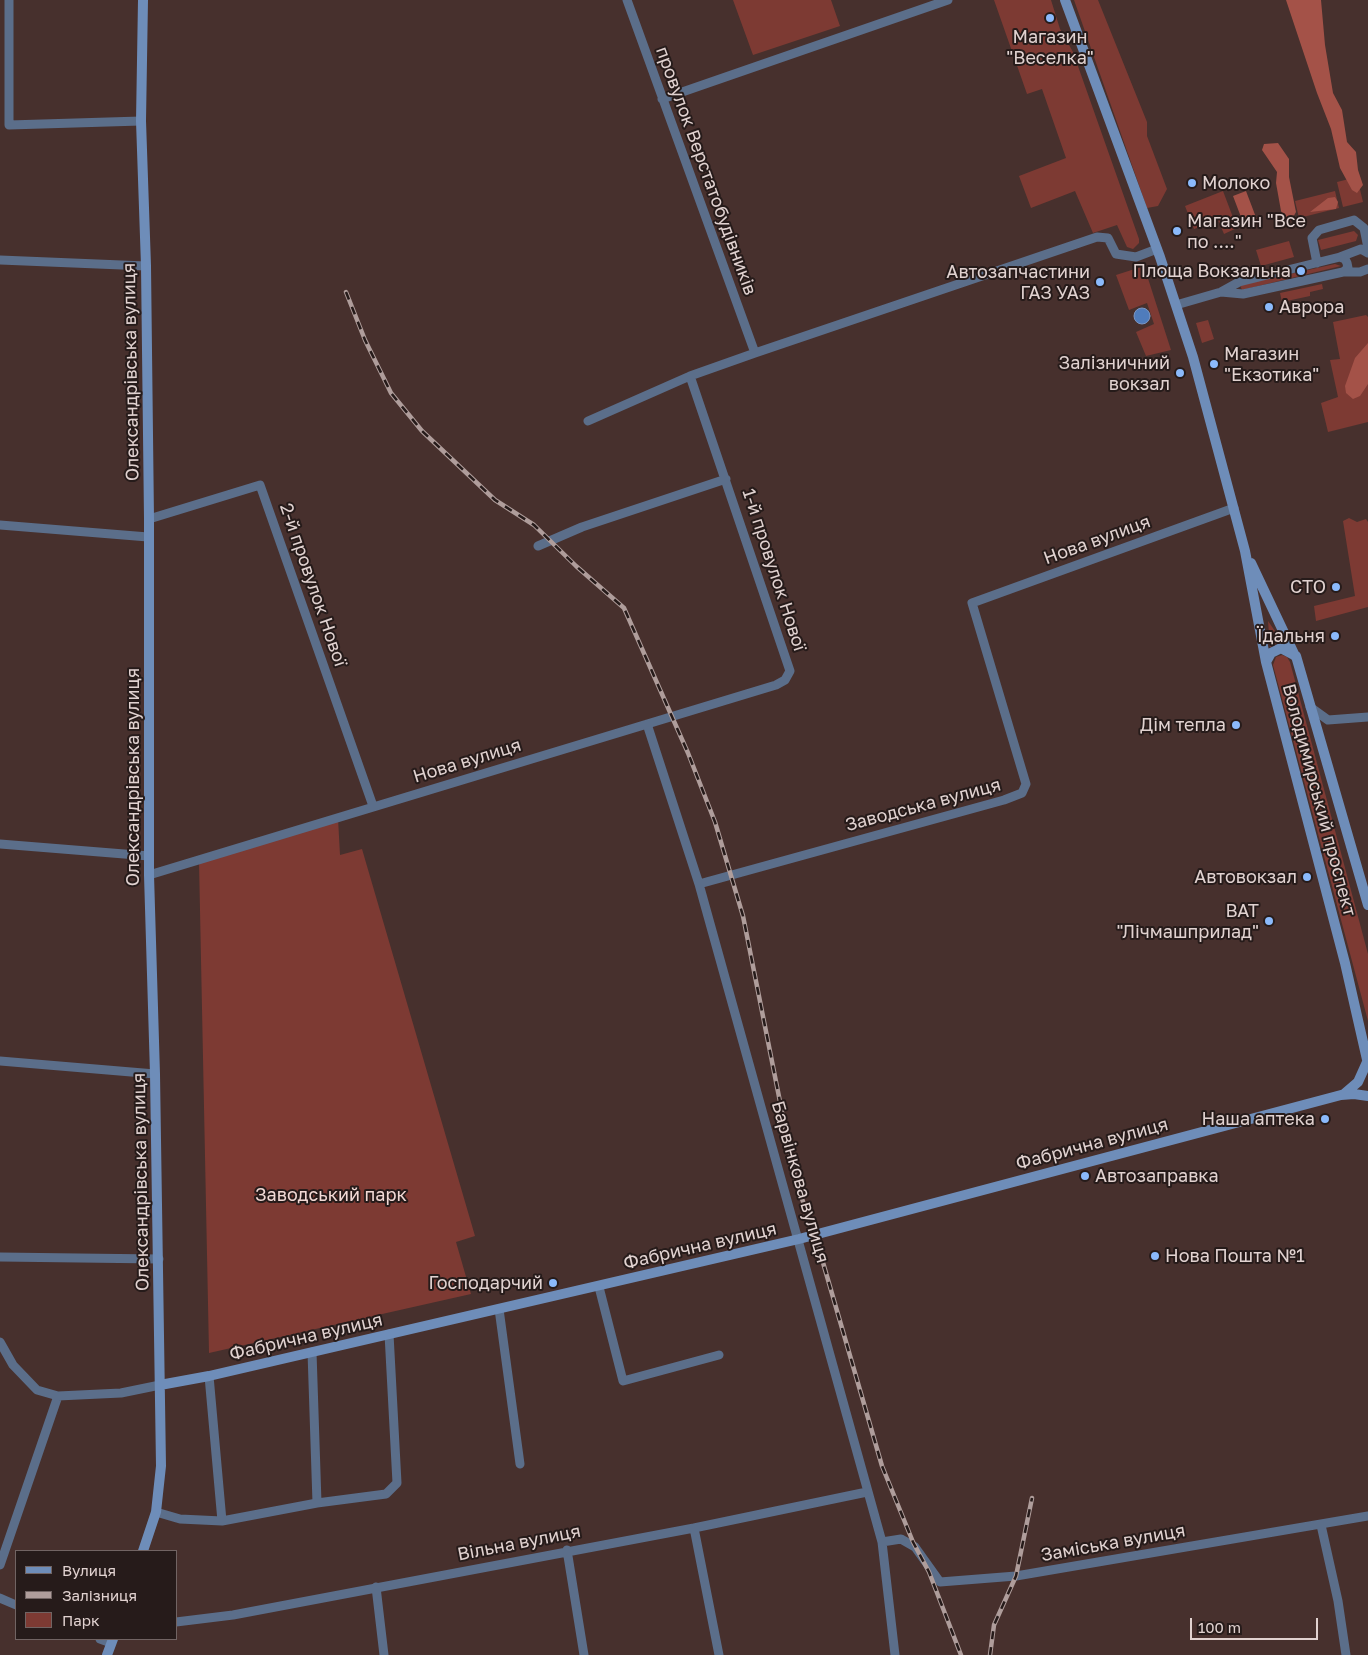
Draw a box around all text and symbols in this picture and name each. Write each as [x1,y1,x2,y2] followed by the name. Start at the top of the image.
[1044,12,1056,24] marker: Магазин "Веселка"
[1006,26,1094,68] place label: Магазин "Веселка"
[651,44,761,298] street label: провулок Верстатобудівників
[1202,172,1270,194] place label: Молоко
[1186,177,1198,189] marker: Молоко
[1187,210,1306,252] place label: Магазин "Все по ...."
[1171,225,1183,237] marker: Магазин "Все по ...."
[1132,260,1291,282] place label: Площа Вокзальна
[946,261,1090,304] place label: Автозапчастини ГАЗ УАЗ
[118,263,144,481] street label: Олександрівська вулиця
[1295,265,1307,277] marker: Площа Вокзальна
[1094,276,1106,288] marker: Автозапчастини ГАЗ УАЗ
[1279,296,1344,318] place label: Аврора
[1263,301,1275,313] marker: Аврора
[1224,343,1319,386] place label: Магазин "Екзотика"
[1059,352,1170,394] place label: Залізничний вокзал
[1208,358,1220,370] marker: Магазин "Екзотика"
[1174,367,1186,379] marker: Залізничний вокзал
[738,486,810,654] street label: 1-й провулок Нової
[275,500,351,670] street label: 2-й провулок Нової
[1041,511,1153,569] street label: Нова вулиця
[1290,576,1326,598] place label: СТО
[1330,581,1342,593] marker: СТО
[1257,625,1325,647] place label: Їдальня
[1329,630,1341,642] marker: Їдальня
[122,668,144,886] street label: Олександрівська вулиця
[1278,681,1360,919] street label: Володимирський проспект
[1140,714,1226,736] place label: Дім тепла
[1230,719,1242,731] marker: Дім тепла
[410,734,524,788] street label: Нова вулиця
[843,774,1003,836] street label: Заводська вулиця
[1194,866,1297,888] place label: Автовокзал
[1301,871,1313,883] marker: Автовокзал
[1116,900,1259,942] place label: ВАТ "Лічмашприлад"
[1263,915,1275,927] marker: ВАТ "Лічмашприлад"
[128,1073,154,1291] street label: Олександрівська вулиця
[767,1099,833,1265] street label: Барвінкова вулиця
[1202,1108,1315,1130] place label: Наша аптека
[1014,1113,1170,1175] street label: Фабрична вулиця
[1319,1113,1331,1125] marker: Наша аптека
[1095,1165,1219,1187] place label: Автозаправка
[1079,1170,1091,1182] marker: Автозаправка
[255,1184,407,1206] park label: Заводський парк
[621,1218,779,1274] street label: Фабрична вулиця
[1165,1245,1305,1267] place label: Нова Пошта №1
[1149,1250,1161,1262] marker: Нова Пошта №1
[429,1272,543,1294] place label: Господарчий
[547,1277,559,1289] marker: Господарчий
[227,1309,385,1365] street label: Фабрична вулиця
[456,1520,582,1566] street label: Вільна вулиця
[1039,1520,1187,1566] street label: Заміська вулиця
[15,1550,178,1640] legend
[62,1561,116,1579] text: Вулиця
[62,1586,137,1604] text: Залізниця
[1193,1608,1320,1640] scale bar
[62,1611,100,1629] text: Парк
[1198,1618,1241,1636] text: 100 m

